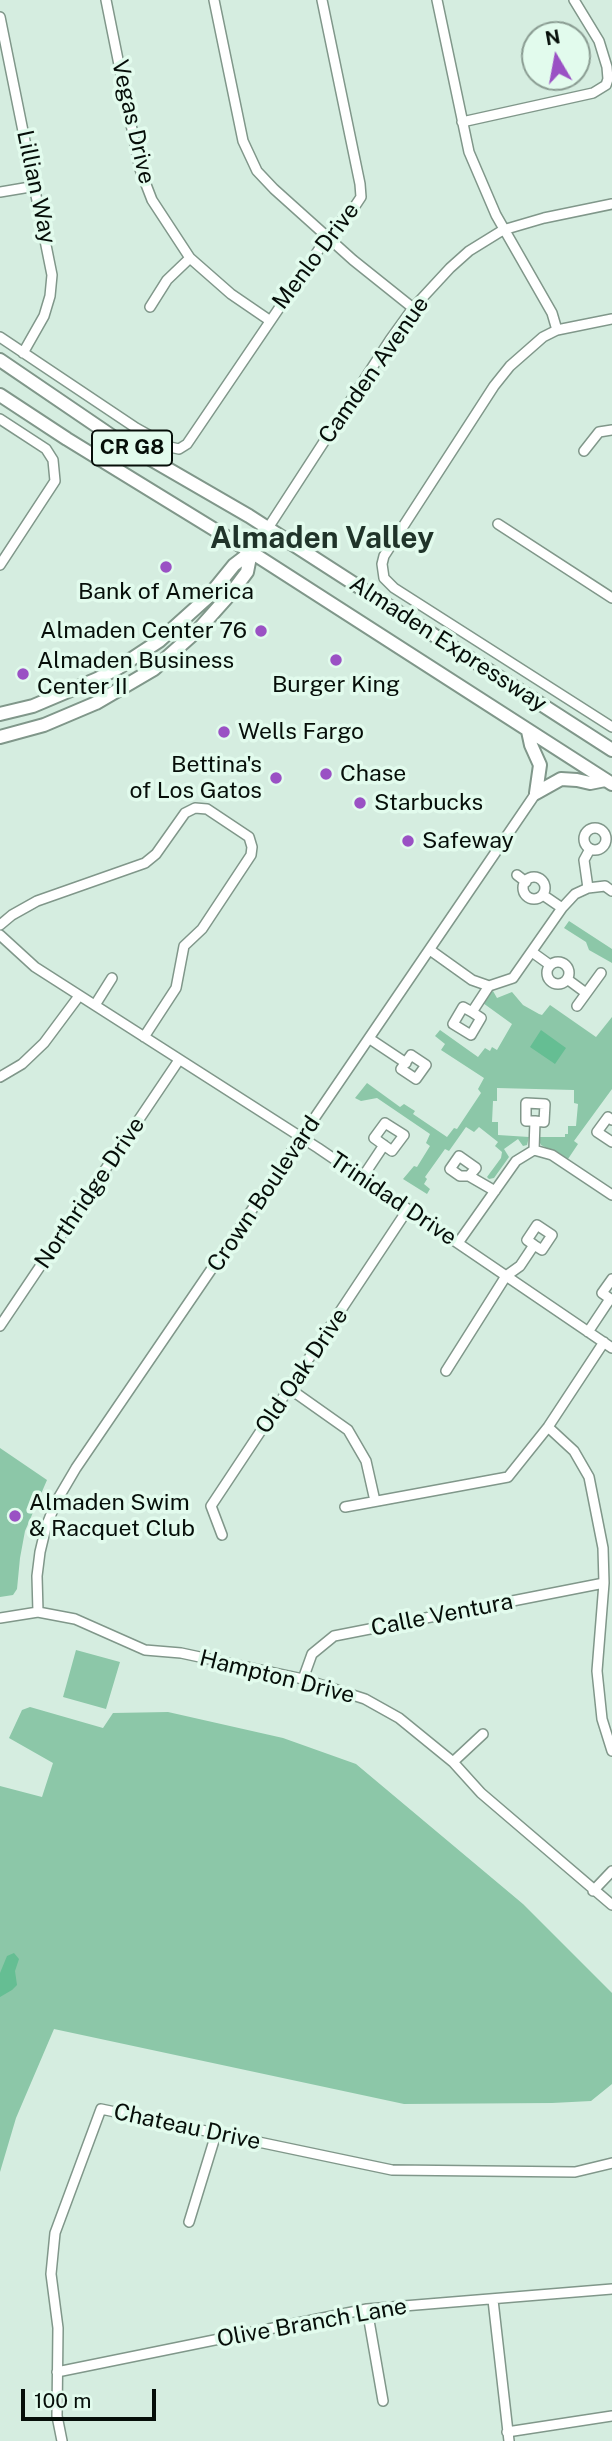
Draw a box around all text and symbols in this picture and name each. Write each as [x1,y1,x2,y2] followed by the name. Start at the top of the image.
[521,21,591,91] north arrow
[543,25,562,49] text: N
[105,57,161,187] street label: Vegas Drive
[11,128,61,246] street label: Lillian Way
[267,197,365,315] street label: Menlo Drive
[313,291,435,449] street label: Camden Avenue
[92,430,172,466] road number: CR G8
[210,521,434,557] district label: Almaden Valley
[158,559,174,575] marker: Bank of America
[344,570,552,718] street label: Almaden Expressway
[78,578,254,606] place label: Bank of America
[40,617,247,645] place label: Almaden Center 76
[253,623,269,639] marker: Almaden Center 76
[37,647,234,701] place label: Almaden Business Center II
[328,652,344,668] marker: Burger King
[15,666,31,682] marker: Almaden Business Center II
[272,671,400,699] place label: Burger King
[238,718,364,746] place label: Wells Fargo
[216,724,232,740] marker: Wells Fargo
[129,751,262,805] place label: Bettina's of Los Gatos
[340,760,406,788] place label: Chase
[318,766,334,782] marker: Chase
[268,770,284,786] marker: Bettina's of Los Gatos
[374,789,483,817] place label: Starbucks
[352,795,368,811] marker: Starbucks
[422,827,514,855] place label: Safeway
[400,833,416,849] marker: Safeway
[202,1111,326,1277] street label: Crown Boulevard
[29,1112,151,1274] street label: Northridge Drive
[324,1146,462,1252] street label: Trinidad Drive
[250,1303,354,1439] street label: Old Oak Drive
[29,1489,195,1543] place label: Almaden Swim & Racquet Club
[7,1508,23,1524] marker: Almaden Swim & Racquet Club
[369,1588,515,1642] street label: Calle Ventura
[197,1644,357,1710] street label: Hampton Drive
[111,2098,263,2156] street label: Chateau Drive
[215,2293,409,2353] street label: Olive Branch Lane
[24,2374,159,2418] scale bar
[34,2388,91,2413] text: 100 m

